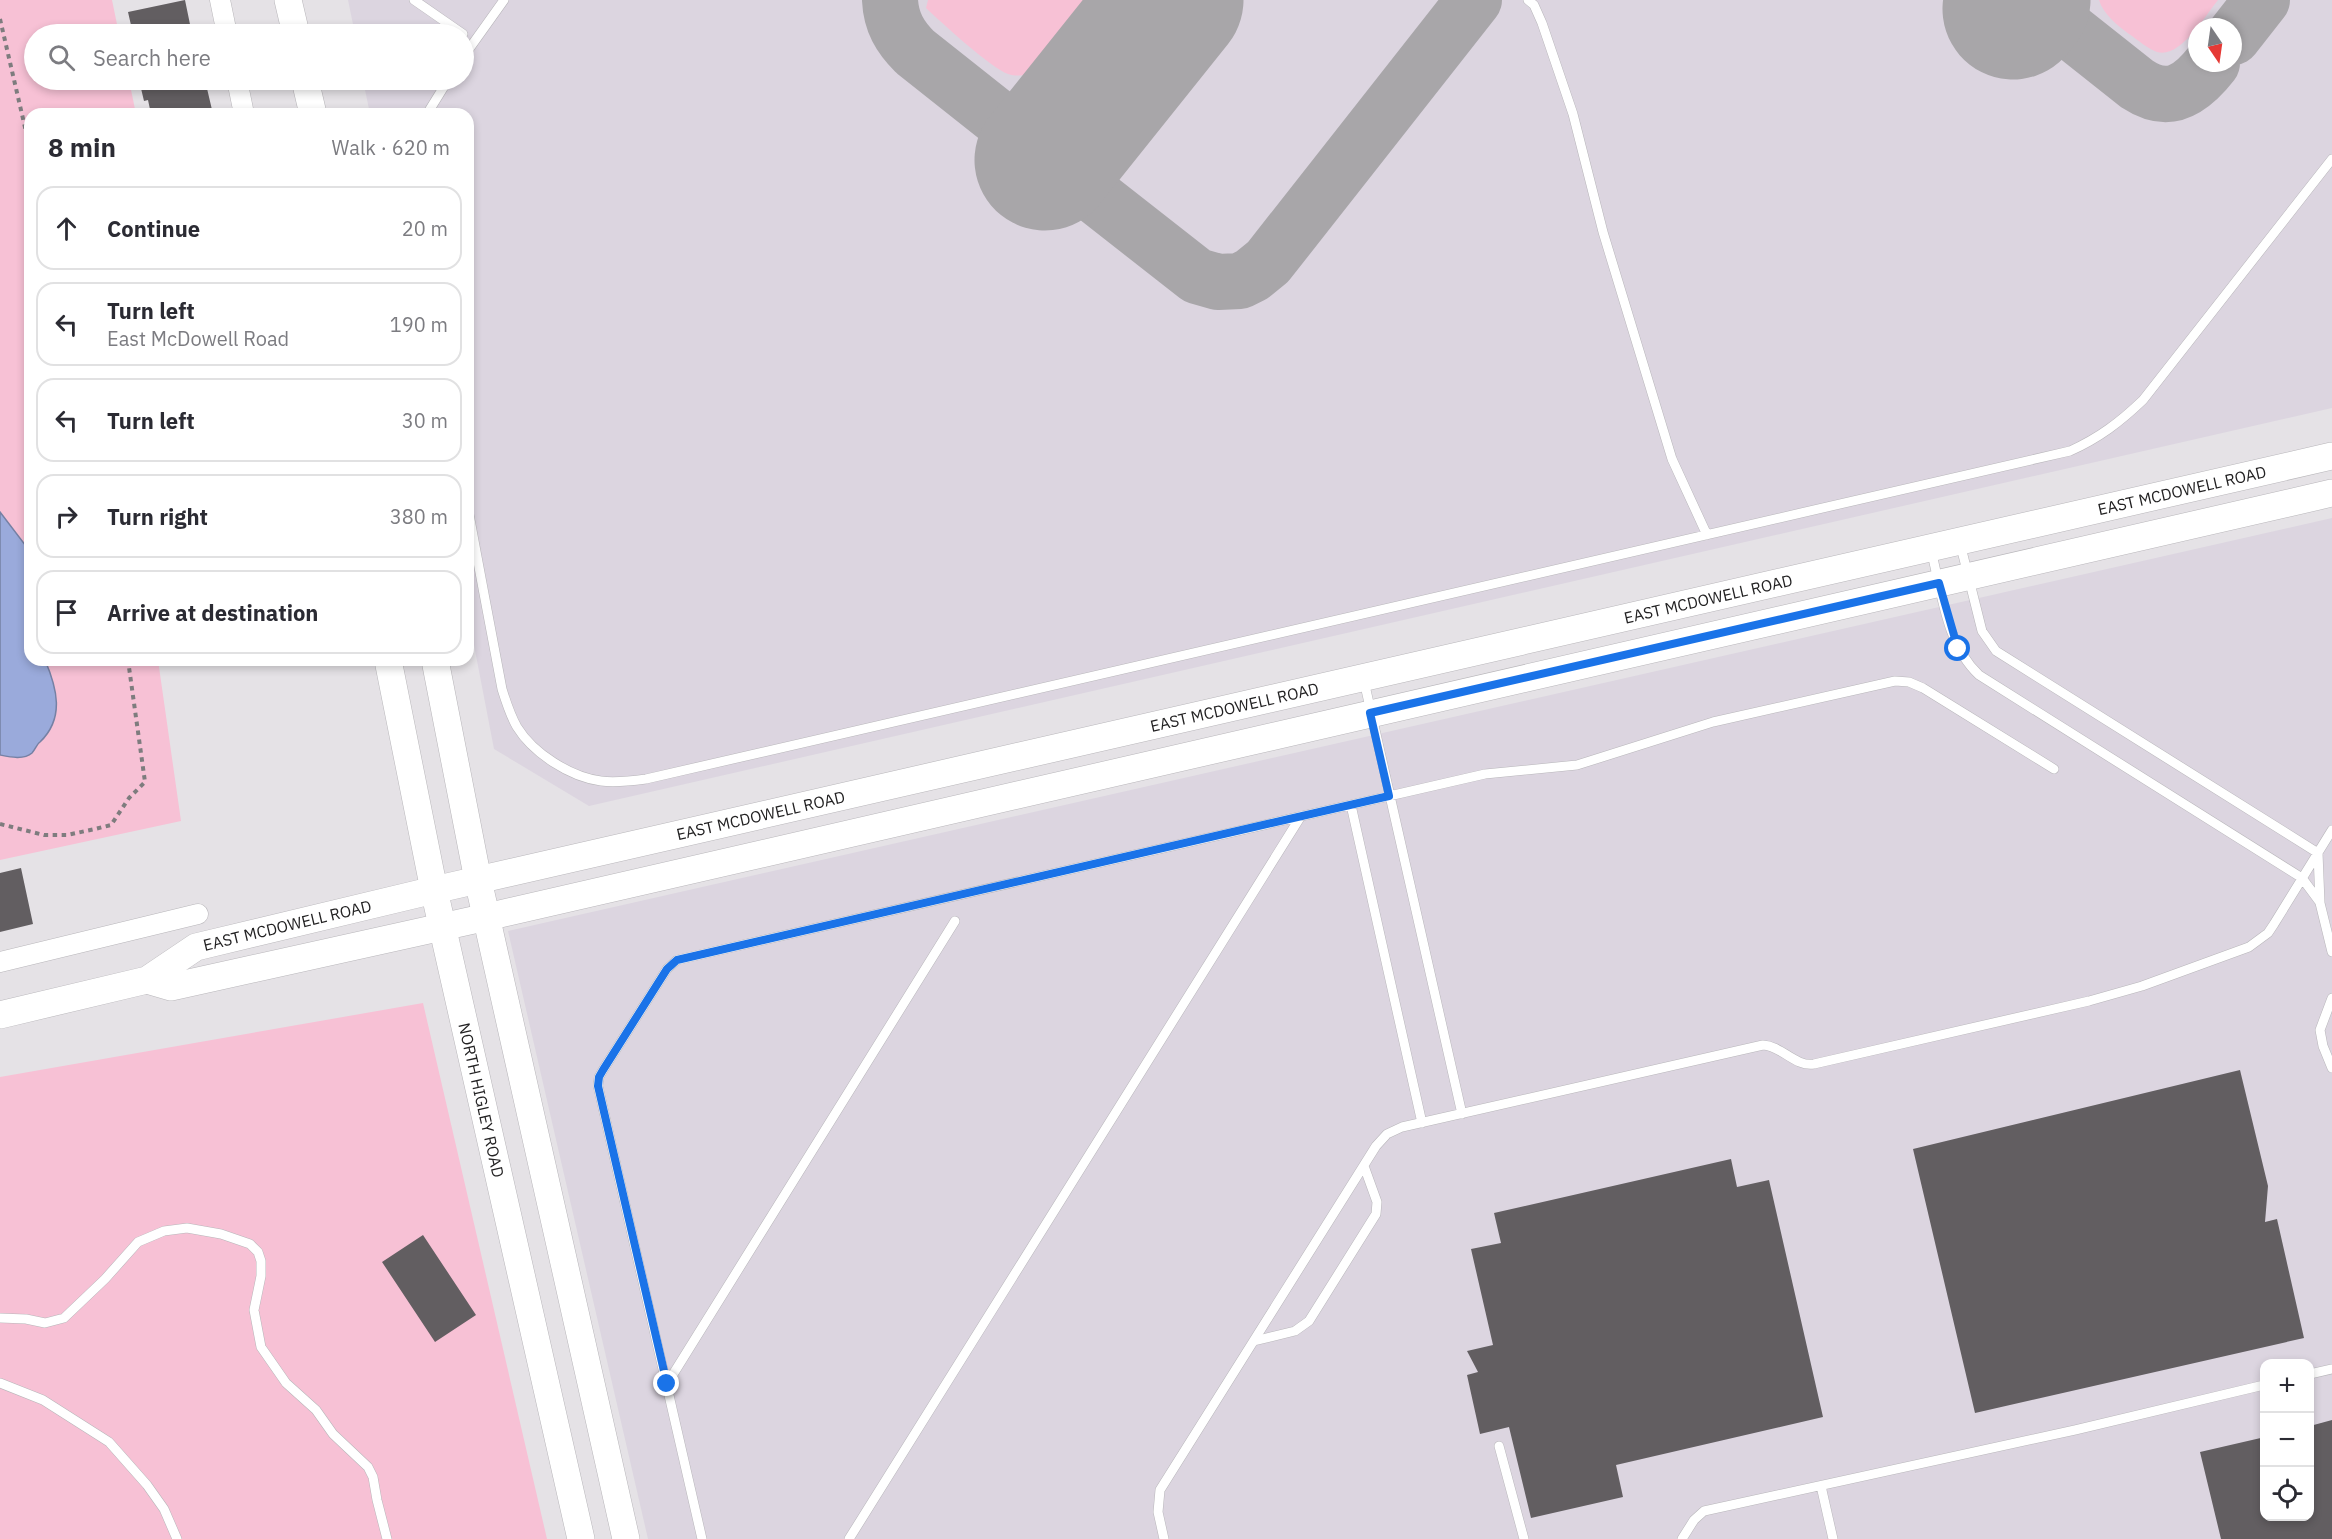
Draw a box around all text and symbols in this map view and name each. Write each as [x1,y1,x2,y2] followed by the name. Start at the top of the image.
[2188,18,2242,72] north arrow
[24,24,474,90] search box
[45,41,78,74] icon: search
[93,43,211,72] text: Search here
[48,130,116,164] text: 8 min
[332,134,450,161] text: Walk · 620 m
[50,212,83,245] icon: ahead
[107,214,200,243] text: Continue
[402,215,448,242] text: 20 m
[107,296,195,325] text: Turn left
[50,308,83,341] icon: left
[390,311,448,338] text: 190 m
[107,325,289,352] text: East McDowell Road
[50,404,83,437] icon: left
[107,406,195,435] text: Turn left
[402,407,448,434] text: 30 m
[2096,461,2268,519] street label: EAST MCDOWELL ROAD
[50,500,83,533] icon: right
[107,502,208,531] text: Turn right
[390,503,448,530] text: 380 m
[1622,570,1794,628] street label: EAST MCDOWELL ROAD
[50,596,83,629] icon: arrive
[107,598,318,627] text: Arrive at destination
[1944,635,1970,661] route start
[1148,678,1321,736] street label: EAST MCDOWELL ROAD
[674,786,847,844] street label: EAST MCDOWELL ROAD
[201,895,373,955] street label: EAST MCDOWELL ROAD
[454,1021,509,1179] street label: NORTH HIGLEY ROAD
[2260,1359,2314,1521] map controls
[2260,1359,2314,1413] button: +
[653,1370,679,1396] route end
[2260,1413,2314,1467] button: −
[2260,1467,2314,1521] button: locate

